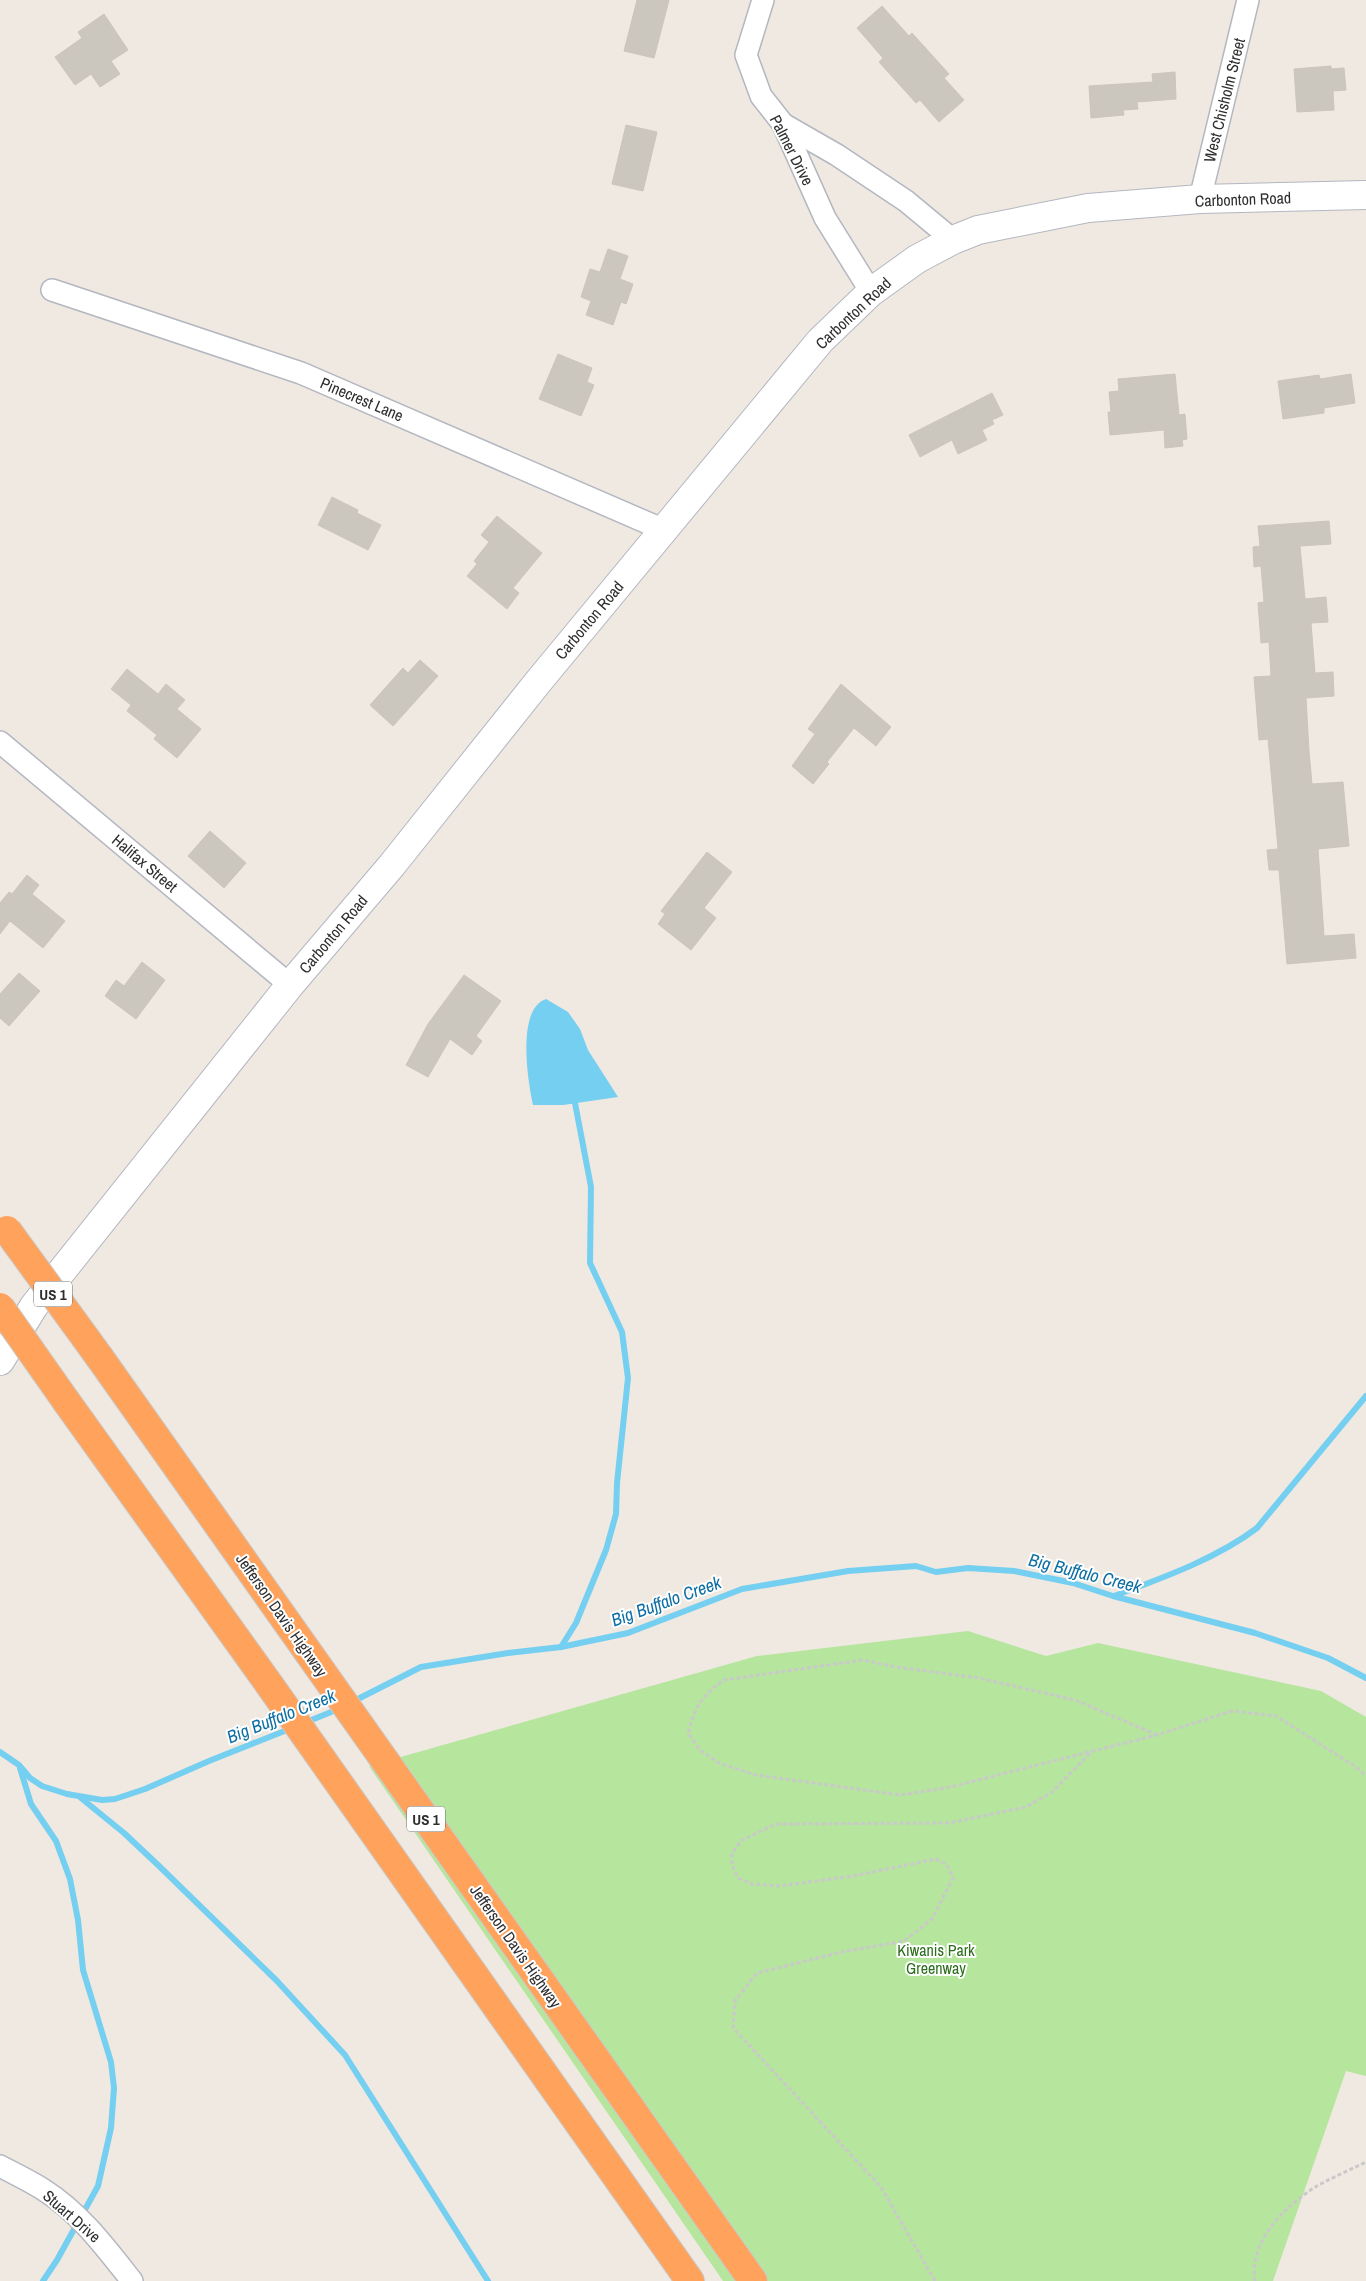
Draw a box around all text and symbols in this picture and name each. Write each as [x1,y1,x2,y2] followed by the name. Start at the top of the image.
[1198,35,1250,164] street label: West Chisholm Street
[765,111,819,189] street label: Palmer Drive
[1195,186,1291,212] street label: Carbonton Road
[810,272,896,354] street label: Carbonton Road
[317,372,407,426] street label: Pinecrest Lane
[550,576,628,664] street label: Carbonton Road
[107,829,183,897] street label: Halifax Street
[294,890,372,978] street label: Carbonton Road
[34,1282,72,1306] road number: US 1
[1026,1547,1145,1599] water label: Big Buffalo Creek
[231,1549,333,1681] street label: Jefferson Davis Highway
[608,1569,725,1632] water label: Big Buffalo Creek
[223,1683,340,1749] water label: Big Buffalo Creek
[407,1806,445,1832] road number: US 1
[465,1880,567,2012] street label: Jefferson Davis Highway
[897,1939,975,1979] park label: Kiwanis Park Greenway
[38,2185,106,2247] street label: Stuart Drive

